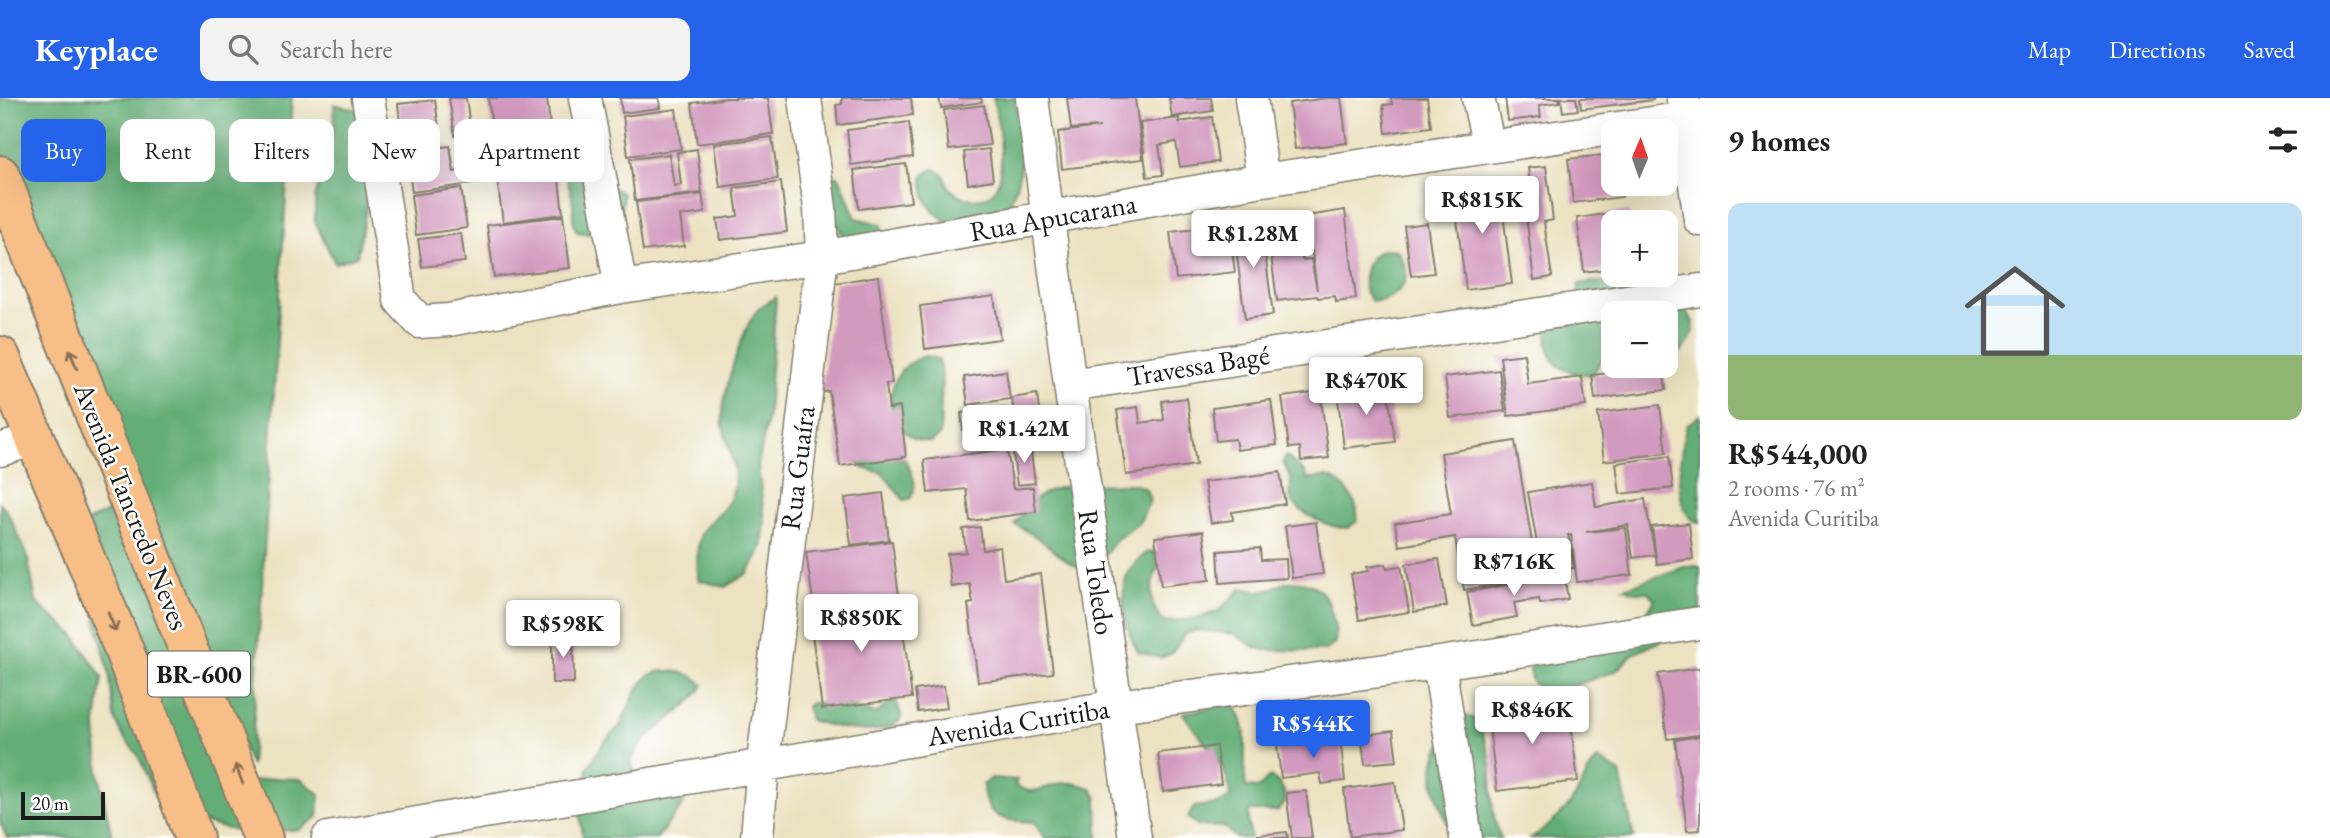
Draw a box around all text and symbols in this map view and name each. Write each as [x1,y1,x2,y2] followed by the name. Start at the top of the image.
[200,18,690,81] search box
[35,28,158,71] text: Keyplace
[224,30,262,68] icon: search
[280,32,393,66] text: Search here
[2028,34,2071,65] text: Map
[2109,34,2206,65] text: Directions
[2244,34,2295,65] text: Saved
[21,119,106,182] chip: Buy
[120,119,215,182] chip: Rent
[229,119,334,182] chip: Filters
[348,119,440,182] chip: New
[454,119,604,182] chip: Apartment
[1601,119,1678,196] north arrow
[1601,119,1678,378] map controls
[1728,121,1830,160] text: 9 homes
[2264,121,2302,159] icon: filters
[1425,176,1539,236] pin: R$815K
[967,184,1140,249] street label: Rua Apucarana
[1441,184,1523,214] text: R$815K
[1601,210,1678,287] button: +
[1188,211,1318,270] pin: R$1.28M
[1207,218,1299,248] text: R$1.28M
[1952,248,2078,374] icon: home
[1601,301,1678,378] button: −
[1124,336,1272,394] street label: Travessa Bagé
[65,348,78,370] one-way arrow
[1309,358,1423,417] pin: R$470K
[1325,365,1407,395] text: R$470K
[66,376,198,635] street label: Avenida Tancredo Neves
[772,403,823,532] street label: Rua Guaíra
[959,406,1089,465] pin: R$1.42M
[978,413,1070,443] text: R$1.42M
[1728,434,1867,473] text: R$544,000
[1728,473,1865,503] text: 2 rooms · 76 m²
[1728,503,1879,533] text: Avenida Curitiba
[1070,507,1124,637] street label: Rua Toledo
[1457,538,1571,598] pin: R$716K
[1473,546,1555,576] text: R$716K
[804,594,918,654] pin: R$850K
[506,601,620,660] pin: R$598K
[820,602,902,632] text: R$850K
[522,608,604,638] text: R$598K
[106,610,119,632] one-way arrow
[148,652,250,696] road number: BR-600
[1475,686,1589,746] pin: R$846K
[923,690,1113,754] street label: Avenida Curitiba
[1491,694,1573,724] text: R$846K
[1256,700,1370,760] pin: R$544K
[1272,708,1354,738] text: R$544K
[231,764,244,785] one-way arrow
[21,789,105,821] scale bar
[32,791,69,816] text: 20 m

